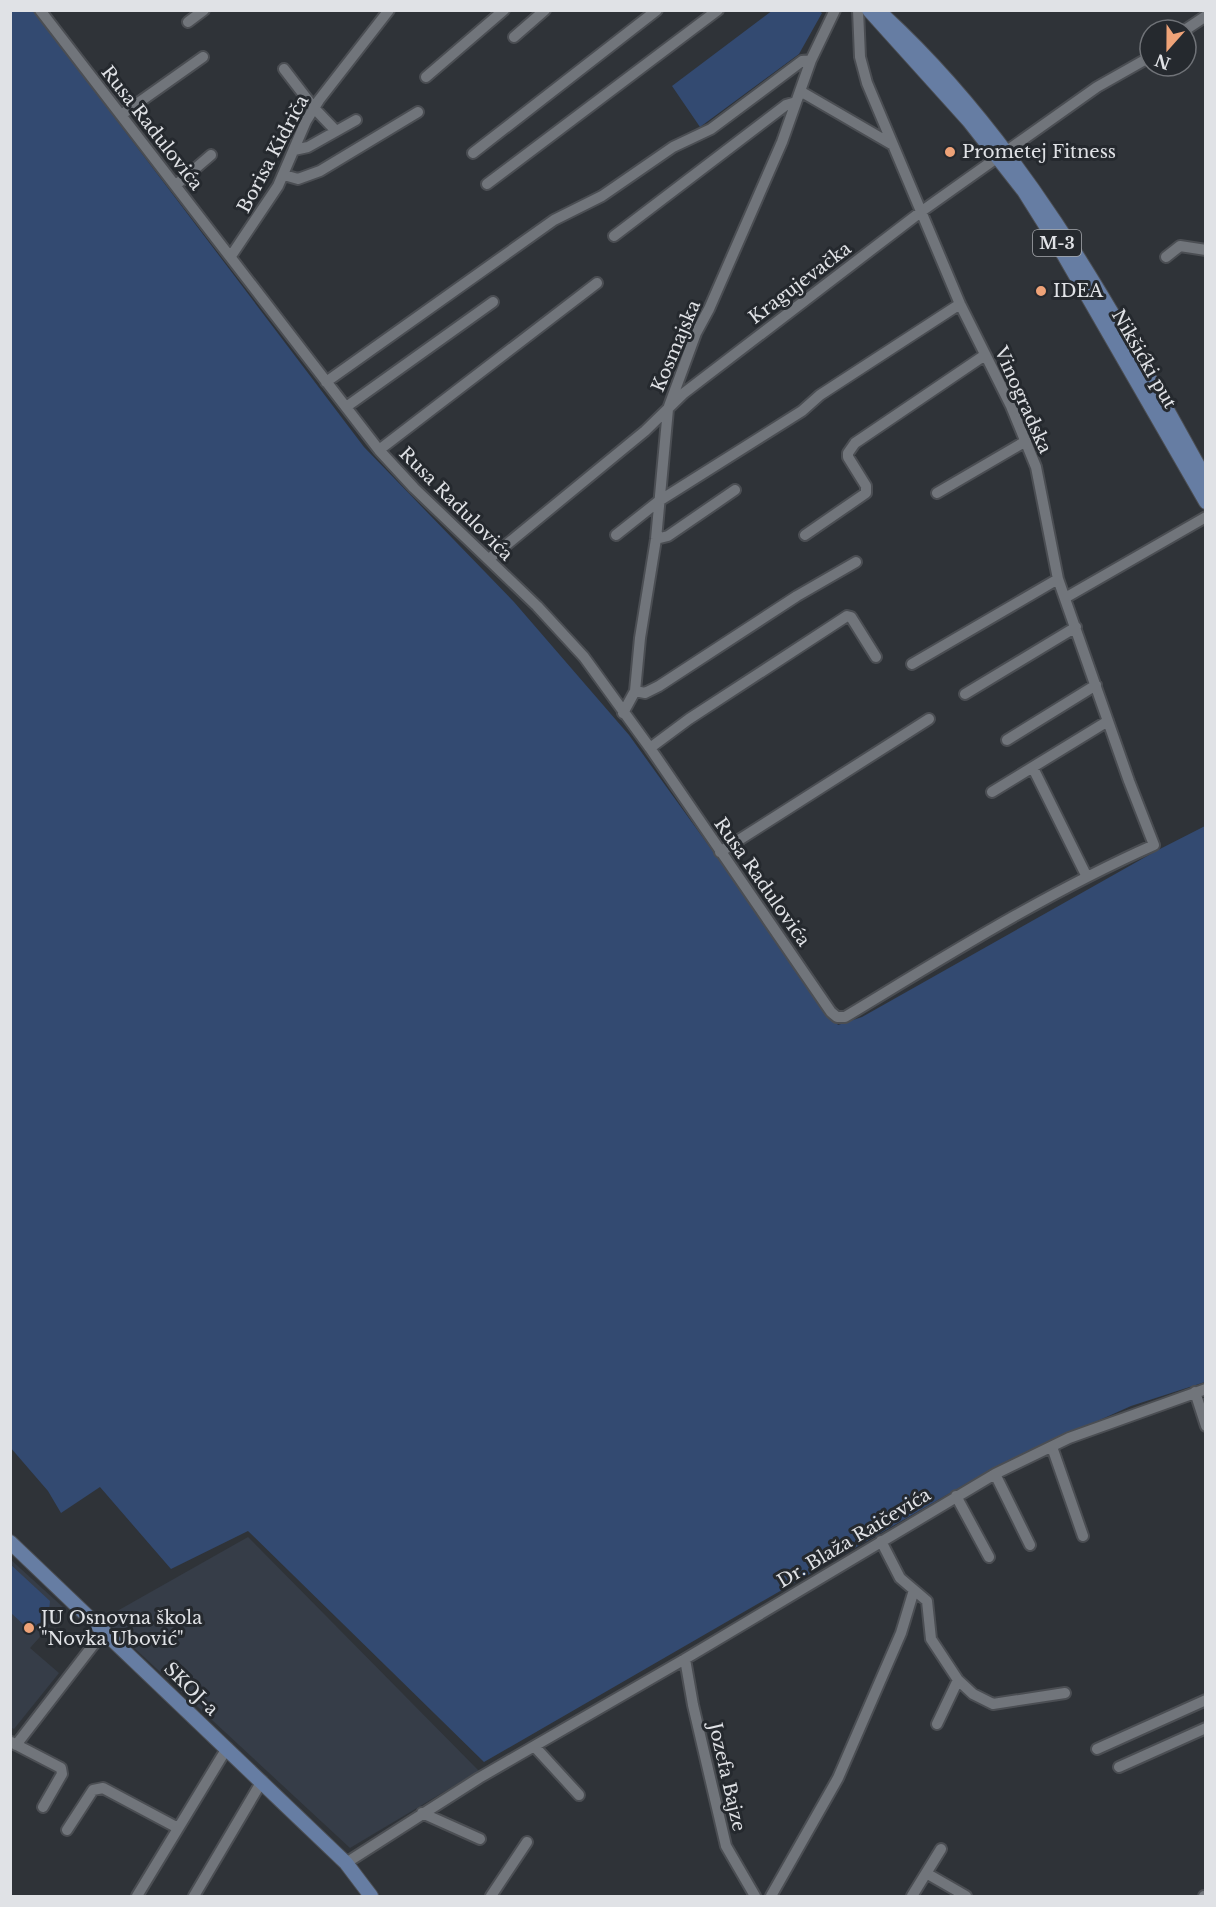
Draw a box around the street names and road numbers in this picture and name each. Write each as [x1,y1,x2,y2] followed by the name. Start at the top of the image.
[97,61,207,195] street label: Rusa Radulovića
[233,91,313,217] street label: Borisa Kidriča
[1033,230,1081,256] road number: M-3
[744,237,856,329] street label: Kragujevačka
[647,297,705,395] street label: Kosmajska
[1107,306,1181,413] street label: Nikšićki put
[989,342,1056,457] street label: Vinogradska
[395,443,517,565] street label: Rusa Radulovića
[709,814,815,950] street label: Rusa Radulovića
[773,1483,935,1593] street label: Dr. Blaža Raičevića
[159,1658,223,1720] street label: SKOJ-a
[703,1719,750,1833] street label: Jozefa Bajze

